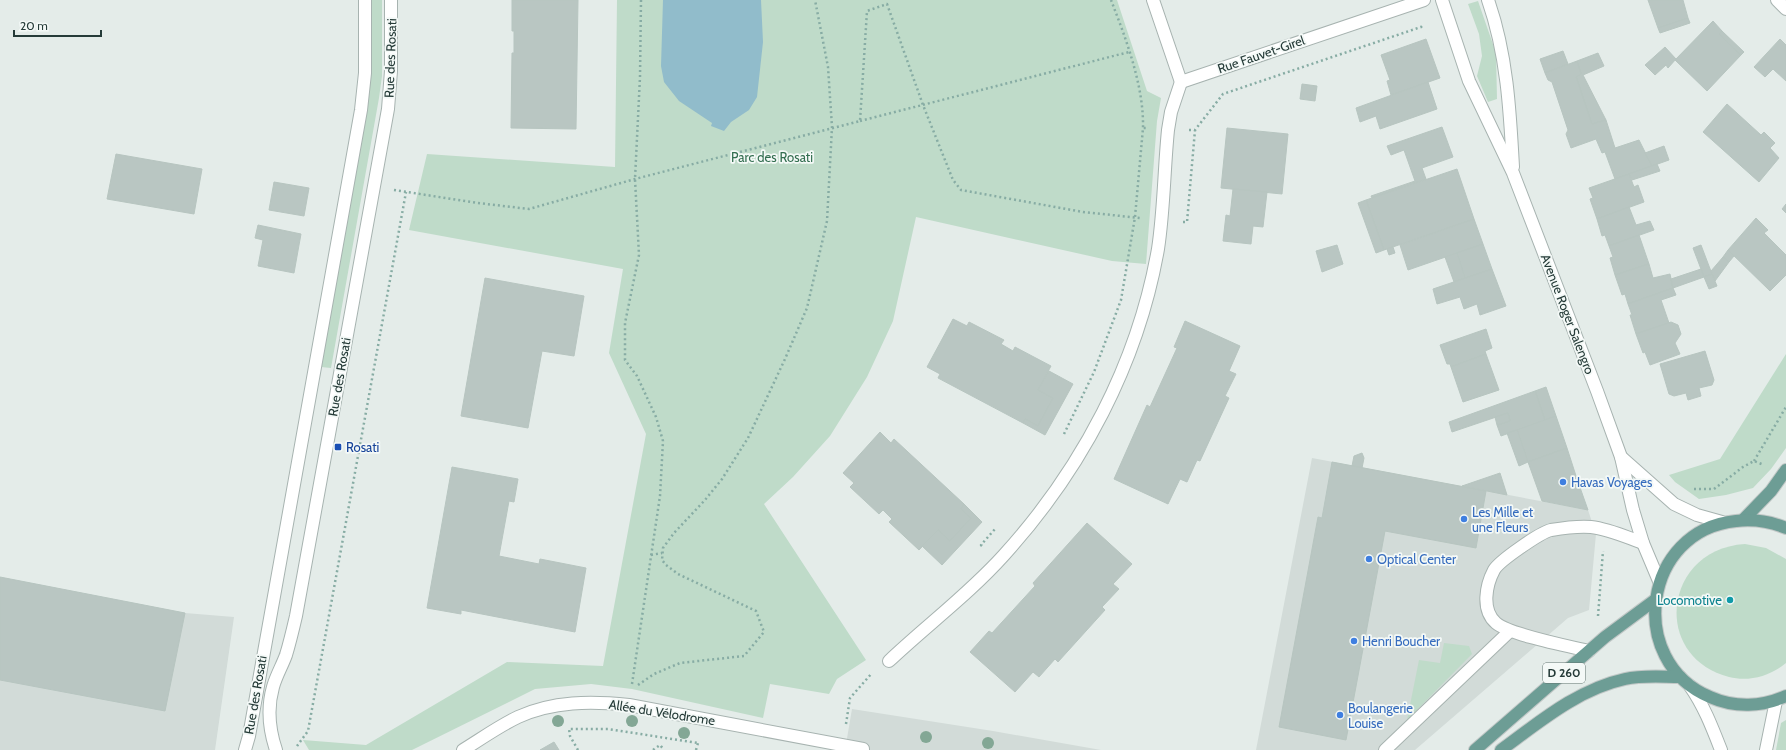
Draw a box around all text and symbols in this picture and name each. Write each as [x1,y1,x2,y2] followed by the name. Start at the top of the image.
[14,12,101,38] scale bar
[20,18,48,33] text: 20 m
[381,18,399,98] street label: Rue des Rosati
[1215,32,1307,76] street label: Rue Fauvet-Girel
[731,149,813,165] park label: Parc des Rosati
[1538,252,1598,376] street label: Avenue Roger Salengro
[324,336,354,418] street label: Rue des Rosati
[346,439,379,455] place label: Rosati
[333,442,343,452] marker: Rosati
[1571,474,1653,490] place label: Havas Voyages
[1558,477,1568,487] marker: Havas Voyages
[1472,504,1534,535] place label: Les Mille et une Fleurs
[1459,514,1469,524] marker: Les Mille et une Fleurs
[1377,551,1457,567] place label: Optical Center
[1364,554,1374,564] marker: Optical Center
[1657,592,1722,608] place label: Locomotive
[1725,595,1735,605] marker: Locomotive
[1362,633,1441,649] place label: Henri Boucher
[1349,636,1359,646] marker: Henri Boucher
[240,654,270,736] street label: Rue des Rosati
[1543,663,1585,683] road number: D 260
[608,696,717,728] street label: Allée du Vélodrome
[1348,700,1413,731] place label: Boulangerie Louise
[1335,710,1345,720] marker: Boulangerie Louise

